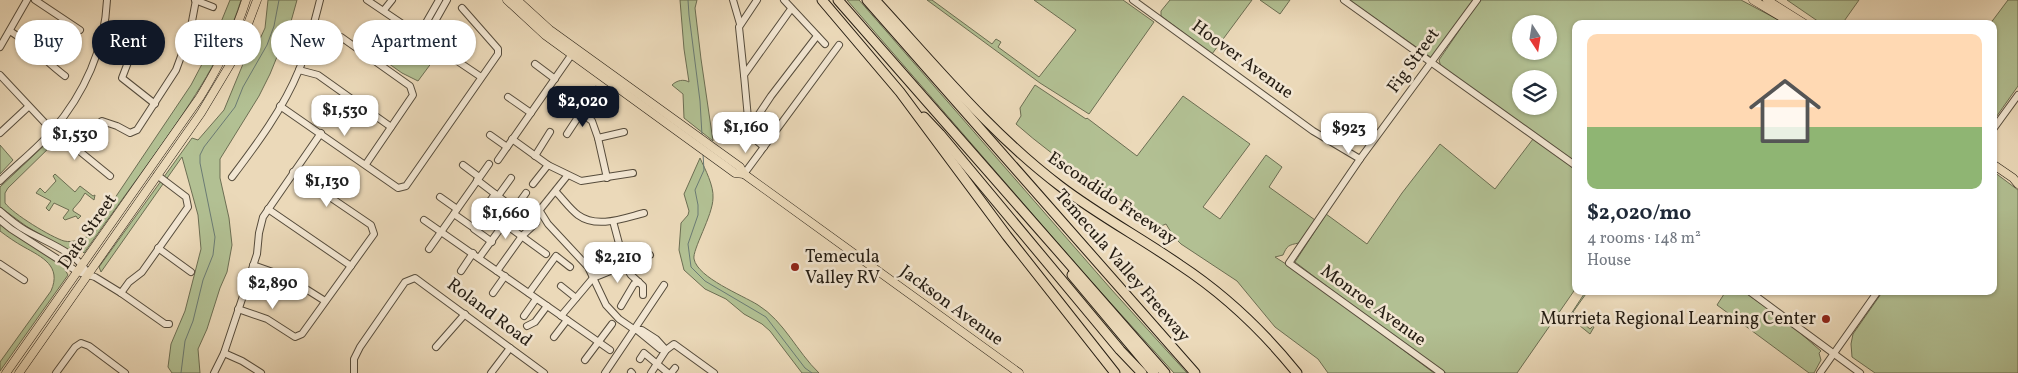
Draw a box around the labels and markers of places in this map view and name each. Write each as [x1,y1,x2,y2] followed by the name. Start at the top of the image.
[542,86,624,128] pin: $2,020
[304,94,386,137] pin: $1,530
[705,112,787,154] pin: $1,160
[1319,112,1379,155] pin: $923
[34,119,116,161] pin: $1,530
[286,166,368,208] pin: $1,130
[465,198,547,240] pin: $1,660
[577,242,659,284] pin: $2,210
[805,245,880,291] place label: Temecula Valley RV
[789,261,801,273] marker: Temecula Valley RV
[232,268,314,310] pin: $2,890
[1540,307,1816,332] place label: Murrieta Regional Learning Center
[1820,313,1832,325] marker: Murrieta Regional Learning Center

